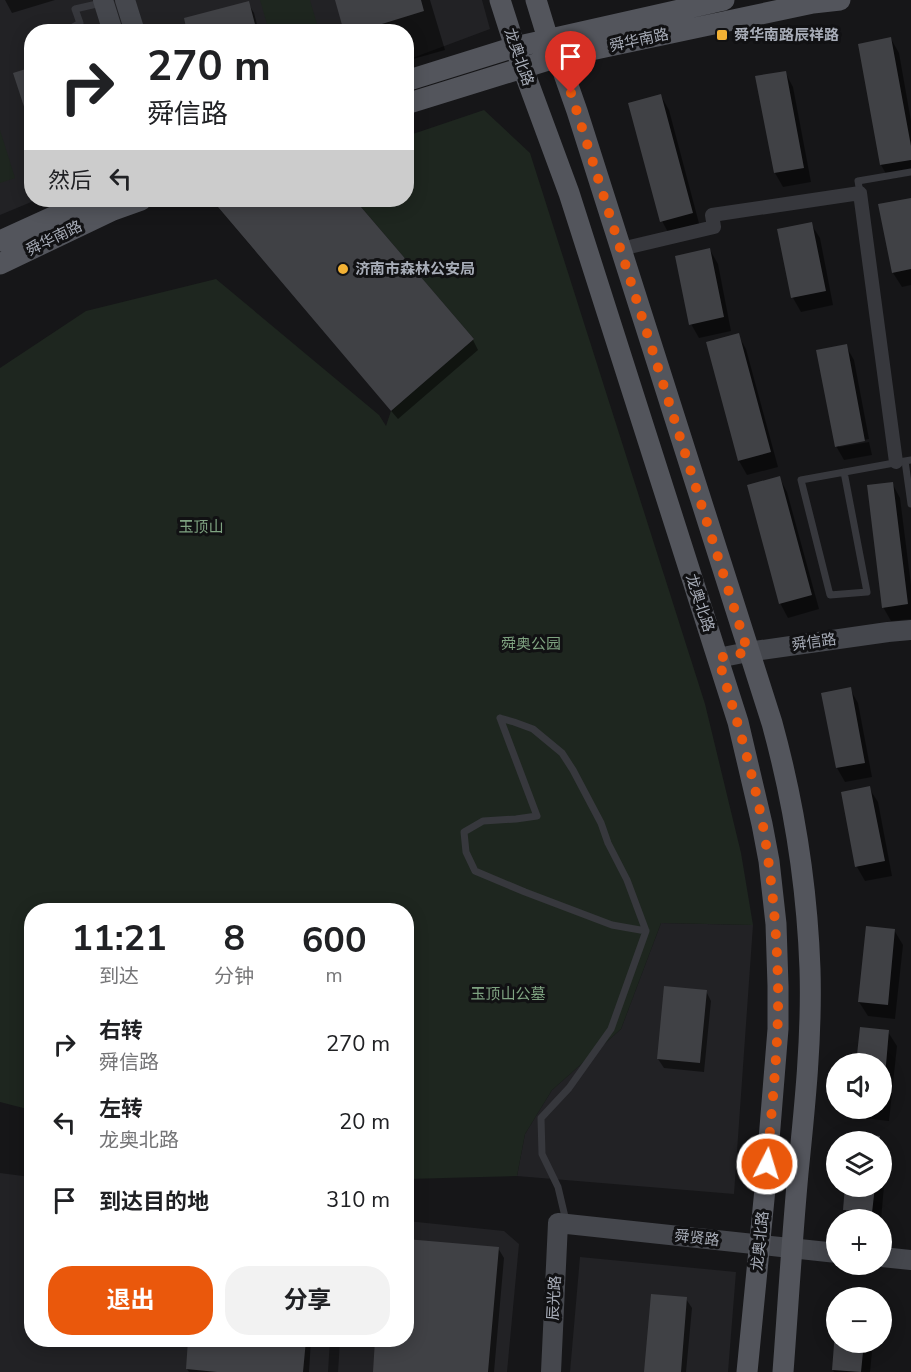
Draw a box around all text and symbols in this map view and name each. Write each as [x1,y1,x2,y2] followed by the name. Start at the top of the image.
[608,24,670,56] street label: 舜华南路
[500,25,538,89] street label: 龙奥北路
[734,25,839,45] place label: 舜华南路辰祥路
[715,28,729,42] marker: 舜华南路辰祥路
[545,31,596,93] pin
[147,38,271,95] text: 270 m
[554,40,587,73] icon: arrive
[48,48,126,126] icon: right
[147,96,228,133] text: 舜信路
[104,162,137,195] icon: left
[48,166,92,196] text: 然后
[23,216,85,260] street label: 舜华南路
[355,259,475,279] place label: 济南市森林公安局
[336,262,350,276] marker: 济南市森林公安局
[178,517,224,537] park label: 玉顶山
[681,571,719,635] street label: 龙奥北路
[790,629,838,655] street label: 舜信路
[501,634,561,654] park label: 舜奥公园
[71,914,167,963] text: 11:21
[223,914,245,963] text: 8
[302,916,367,965] text: 600
[326,962,343,989] text: m
[99,963,139,990] text: 到达
[214,963,254,990] text: 分钟
[470,984,546,1004] park label: 玉顶山公墓
[99,1016,143,1046] text: 右转
[48,1028,81,1061] icon: right
[326,1029,390,1059] text: 270 m
[99,1049,159,1076] text: 舜信路
[826,1053,892,1353] map controls
[826,1053,892,1119] button: sound
[99,1094,143,1124] text: 左转
[48,1106,81,1139] icon: left
[339,1107,390,1137] text: 20 m
[99,1127,179,1154] text: 龙奥北路
[826,1131,892,1197] button: layers
[735,1132,799,1196] position arrow
[48,1184,81,1217] icon: arrive
[326,1185,390,1215] text: 310 m
[99,1187,209,1217] text: 到达目的地
[826,1209,892,1275] button: +
[747,1210,773,1272] street label: 龙奥北路
[674,1226,720,1250] street label: 舜贤路
[48,1266,213,1335] button: 退出
[225,1266,390,1335] button: 分享
[543,1275,565,1321] street label: 辰光路
[826,1287,892,1353] button: −

